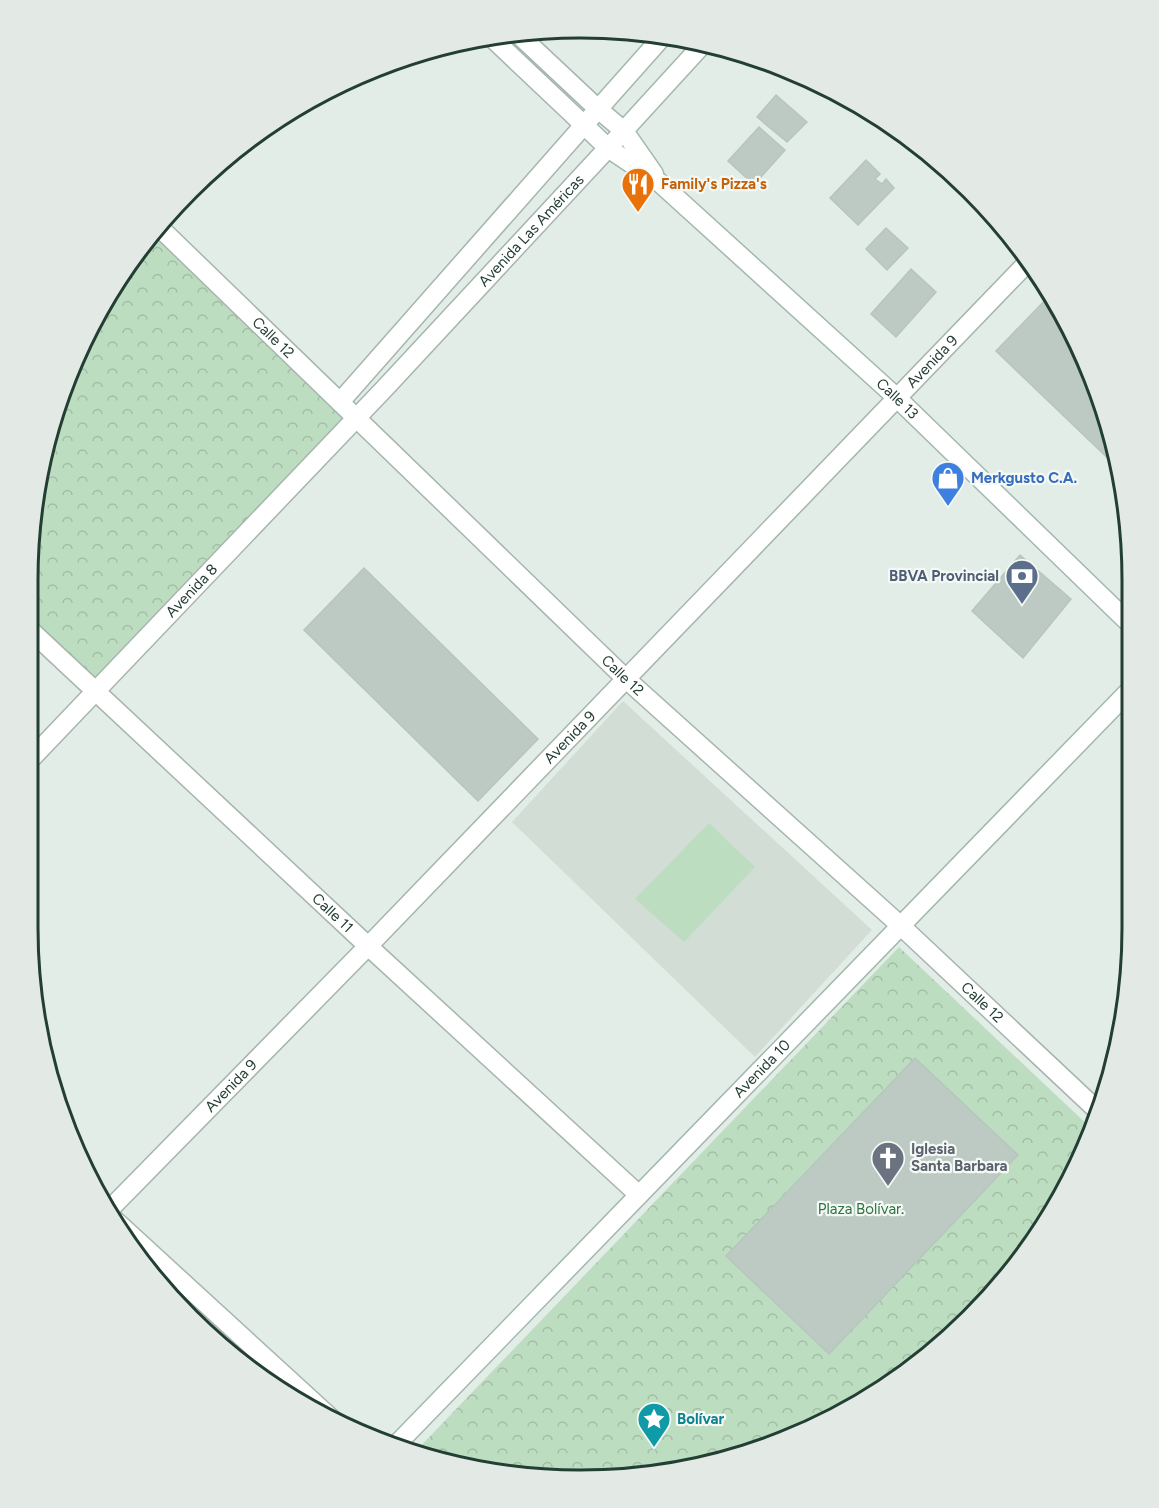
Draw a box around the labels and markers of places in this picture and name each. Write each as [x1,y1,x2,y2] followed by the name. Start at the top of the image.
[620,166,656,213] restaurant icon: Family's Pizza's
[661,175,767,193] place label: Family's Pizza's
[930,460,966,507] shop icon: Merkgusto C.A.
[971,469,1078,487] place label: Merkgusto C.A.
[1004,558,1040,605] bank icon: BBVA Provincial
[889,567,999,585] place label: BBVA Provincial
[870,1140,906,1187] church icon: Iglesia Santa Barbara
[911,1140,1008,1175] place label: Iglesia Santa Barbara
[636,1401,672,1448] place icon: Bolívar
[677,1410,725,1428] place label: Bolívar

